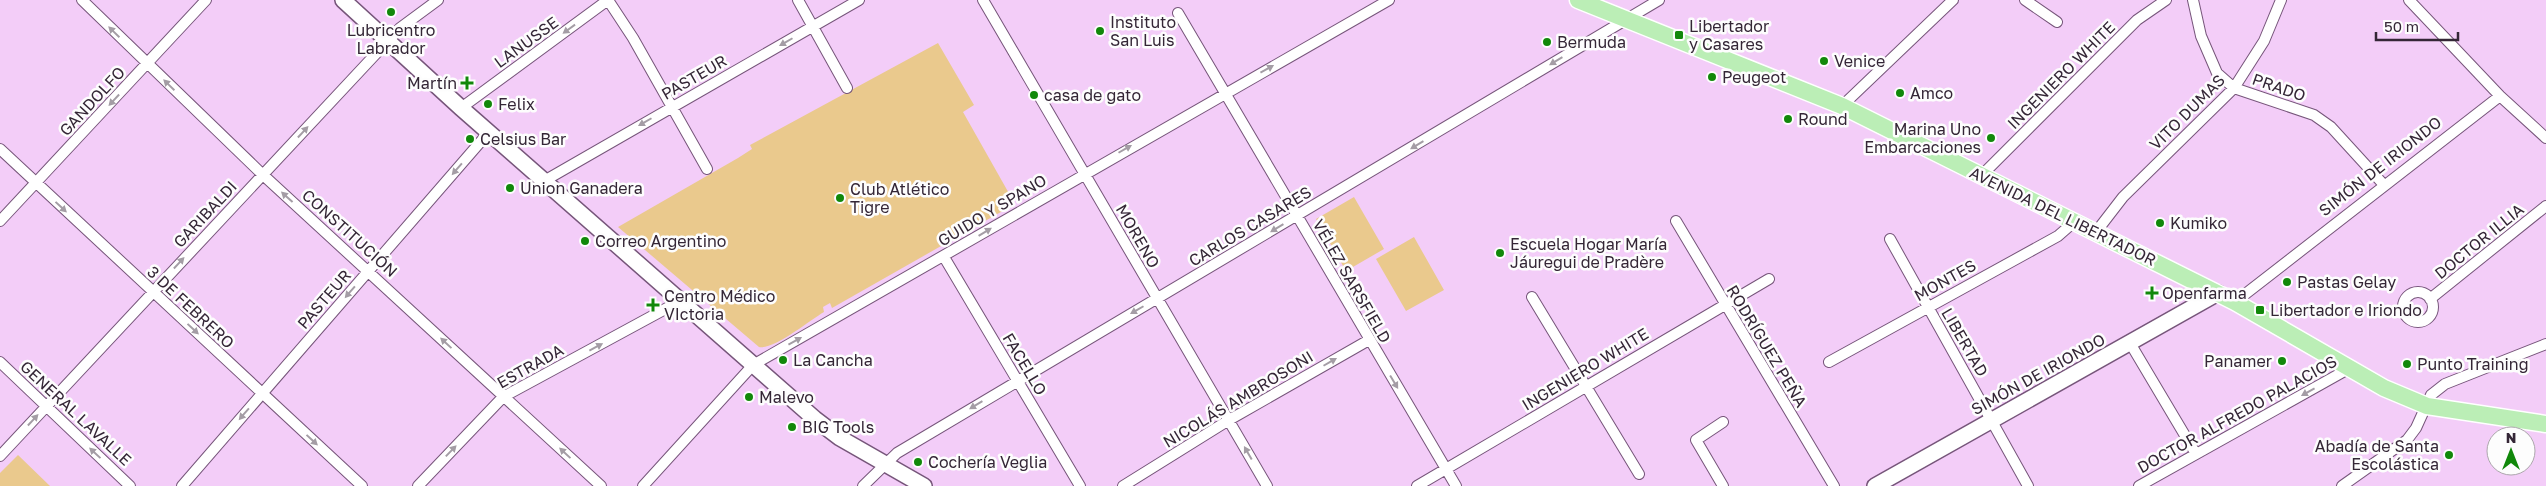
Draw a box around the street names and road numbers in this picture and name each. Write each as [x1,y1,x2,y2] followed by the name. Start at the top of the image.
[490,12,562,72] street label: LANUSSE
[2003,17,2119,133] street label: INGENIERO WHITE
[658,50,730,104] street label: PASTEUR
[55,62,129,140] street label: GANDOLFO
[2250,69,2308,105] street label: PRADO
[2145,70,2229,154] street label: VITO DUMAS
[2315,112,2445,220] street label: SIMÓN DE IRIONDO
[1966,162,2160,270] street label: AVENIDA DEL LIBERTADOR
[934,170,1050,250] street label: GUIDO Y SPANO
[169,176,241,252] street label: GARIBALDI
[1185,181,1315,271] street label: CARLOS CASARES
[298,185,402,281] street label: CONSTITUCIÓN
[2430,199,2528,283] street label: DOCTOR ILLIA
[1112,201,1164,271] street label: MORENO
[1308,216,1396,346] street label: VÉLEZ SARSFIELD
[1911,255,1979,305] street label: MONTES
[143,262,239,352] street label: 3 DE FEBRERO
[293,265,355,333] street label: PASTEUR
[1723,281,1812,411] street label: RODRÍGUEZ PEÑA
[1937,304,1993,380] street label: LIBERTAD
[1518,323,1652,415] street label: INGENIERO WHITE
[999,329,1051,399] street label: FACELLO
[1968,329,2108,419] street label: SIMÓN DE IRIONDO
[493,339,567,392] street label: ESTRADA
[1159,346,1317,452] street label: NICOLÁS AMBROSONI
[2134,351,2340,477] street label: DOCTOR ALFREDO PALACIOS
[16,356,136,470] street label: GENERAL LAVALLE

